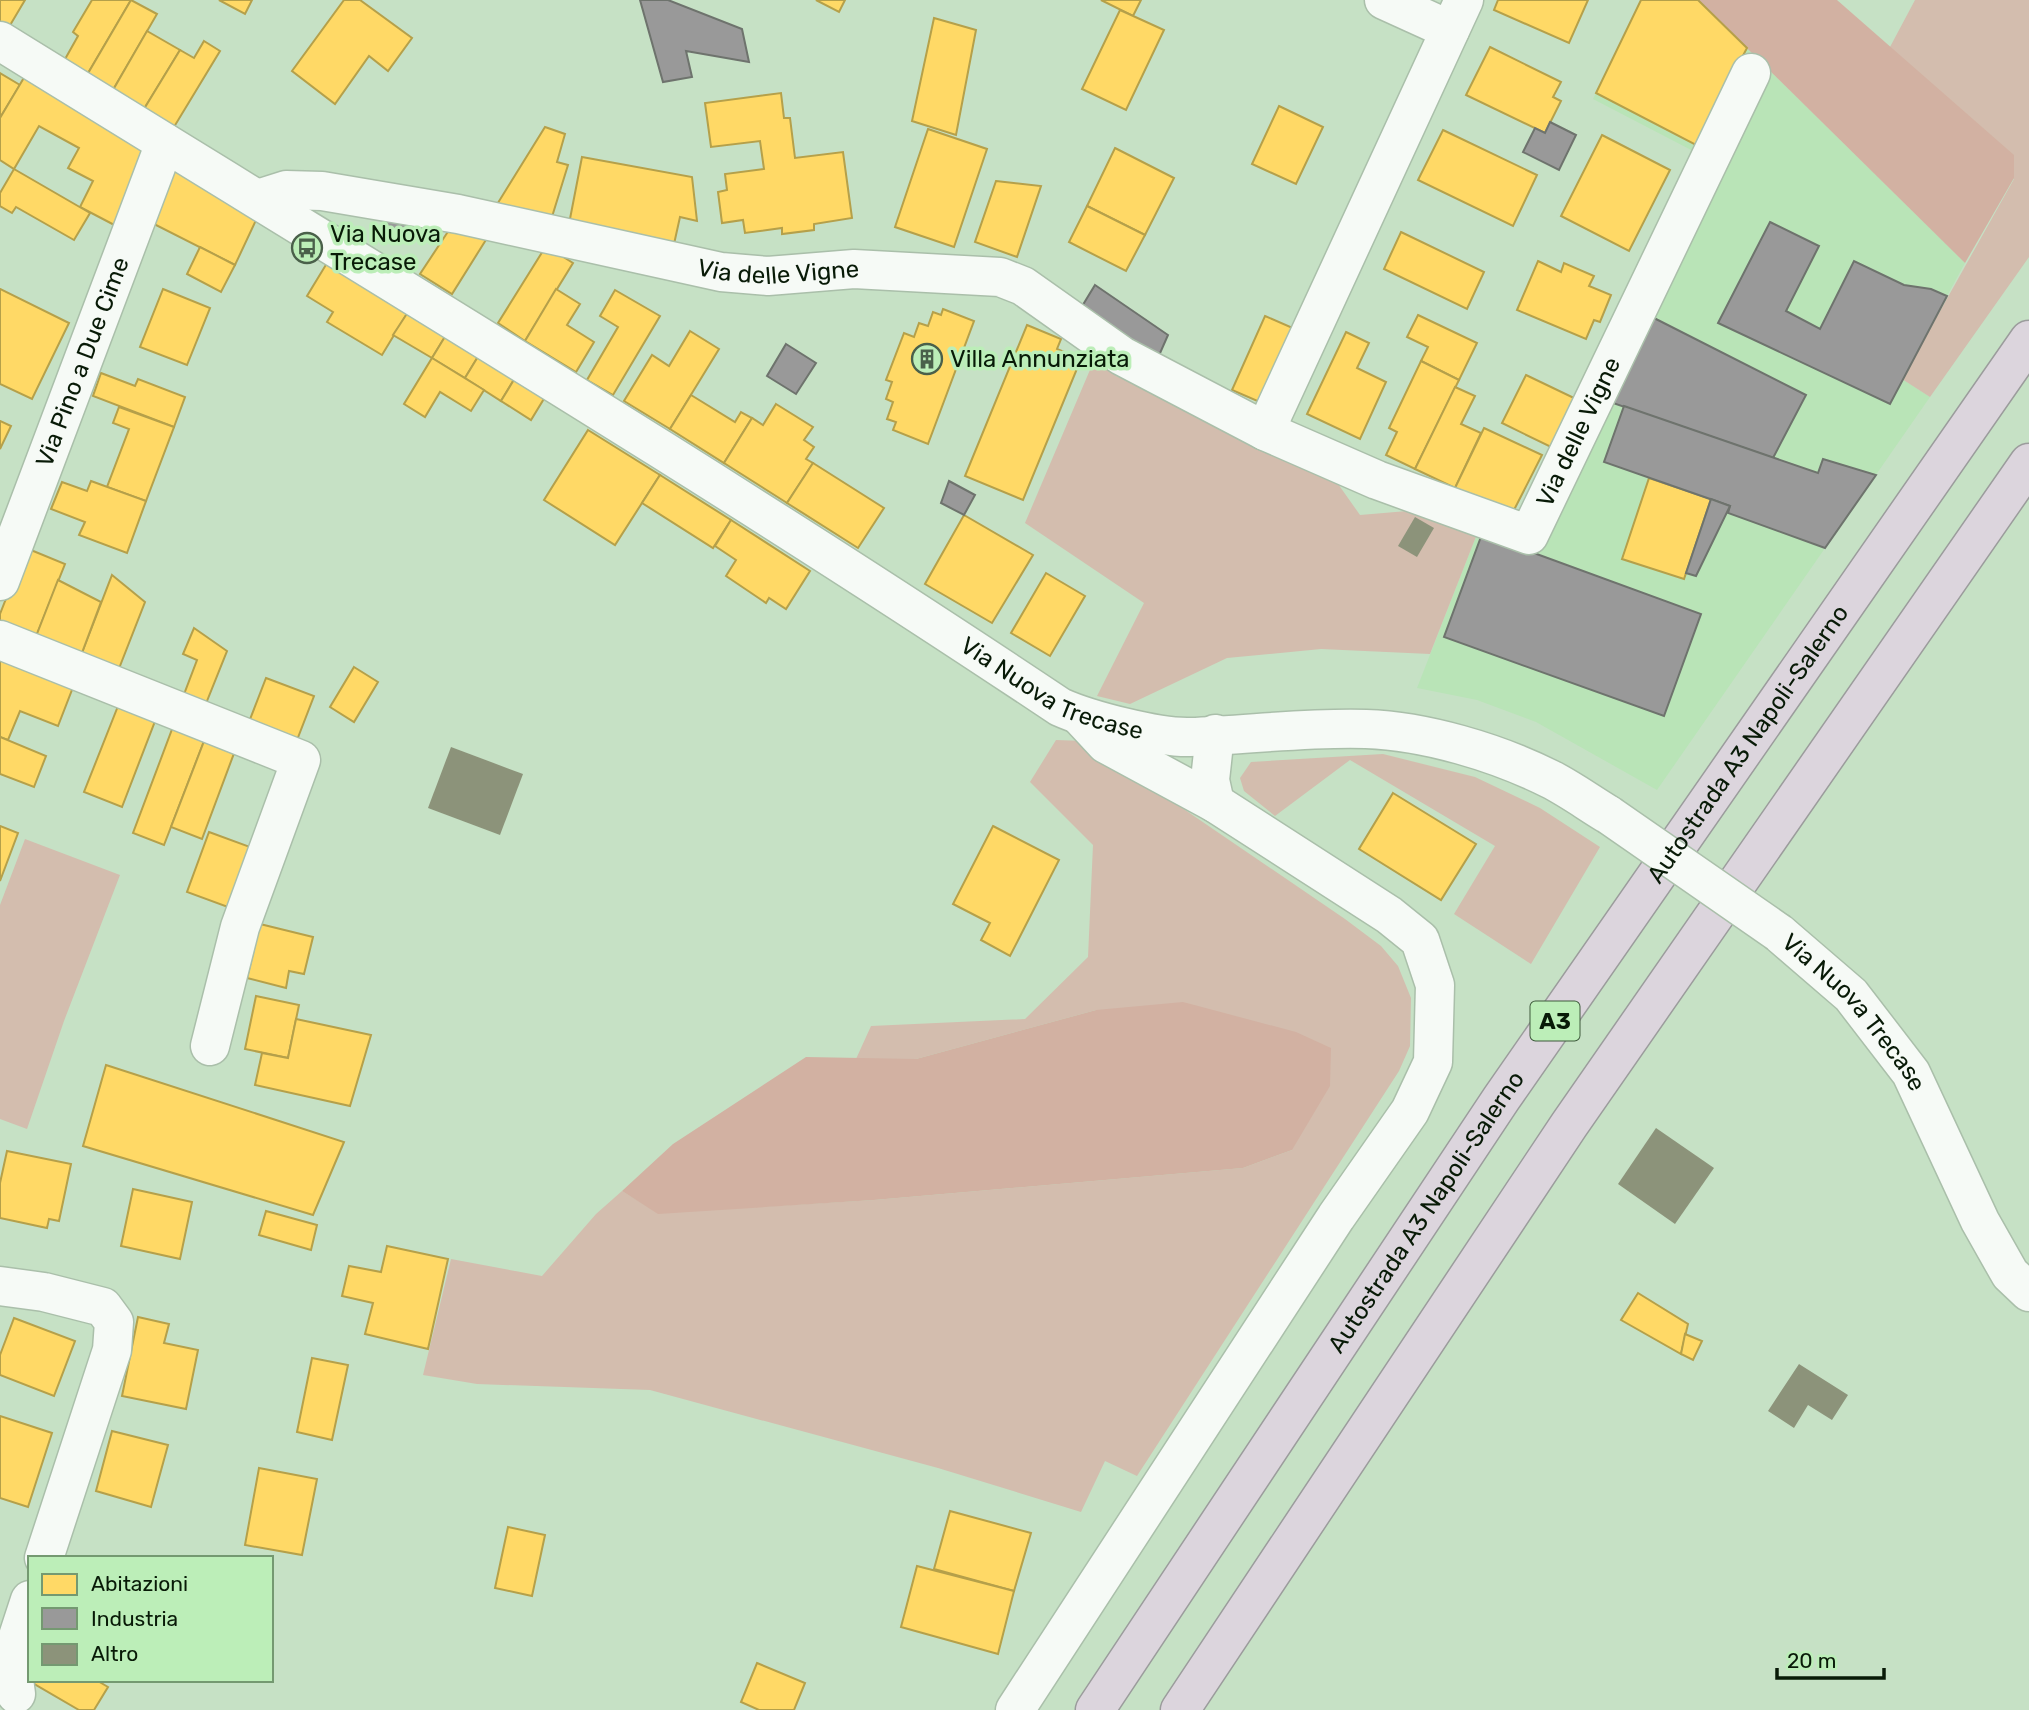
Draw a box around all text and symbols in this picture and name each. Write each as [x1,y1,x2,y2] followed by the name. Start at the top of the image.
[330,220,441,276] place label: Via Nuova Trecase
[290,231,324,265] bus stop icon: Via Nuova Trecase
[30,253,135,471] street label: Via Pino a Due Cime
[695,253,860,290] street label: Via delle Vigne
[910,342,944,376] building icon: Villa Annunziata
[950,345,1130,373] place label: Villa Annunziata
[1531,353,1626,511] street label: Via delle Vigne
[1642,600,1854,888] street label: Autostrada A3 Napoli-Salerno
[955,631,1146,745] street label: Via Nuova Trecase
[1776,928,1931,1095] street label: Via Nuova Trecase
[1530,1002,1580,1040] road number: A3
[1322,1066,1530,1358] street label: Autostrada A3 Napoli-Salerno
[28,1556,273,1682] legend
[91,1571,188,1596] text: Abitazioni
[91,1606,178,1631] text: Industria
[1777,1636,1884,1680] scale bar
[91,1641,138,1666] text: Altro
[1787,1648,1836,1673] text: 20 m

